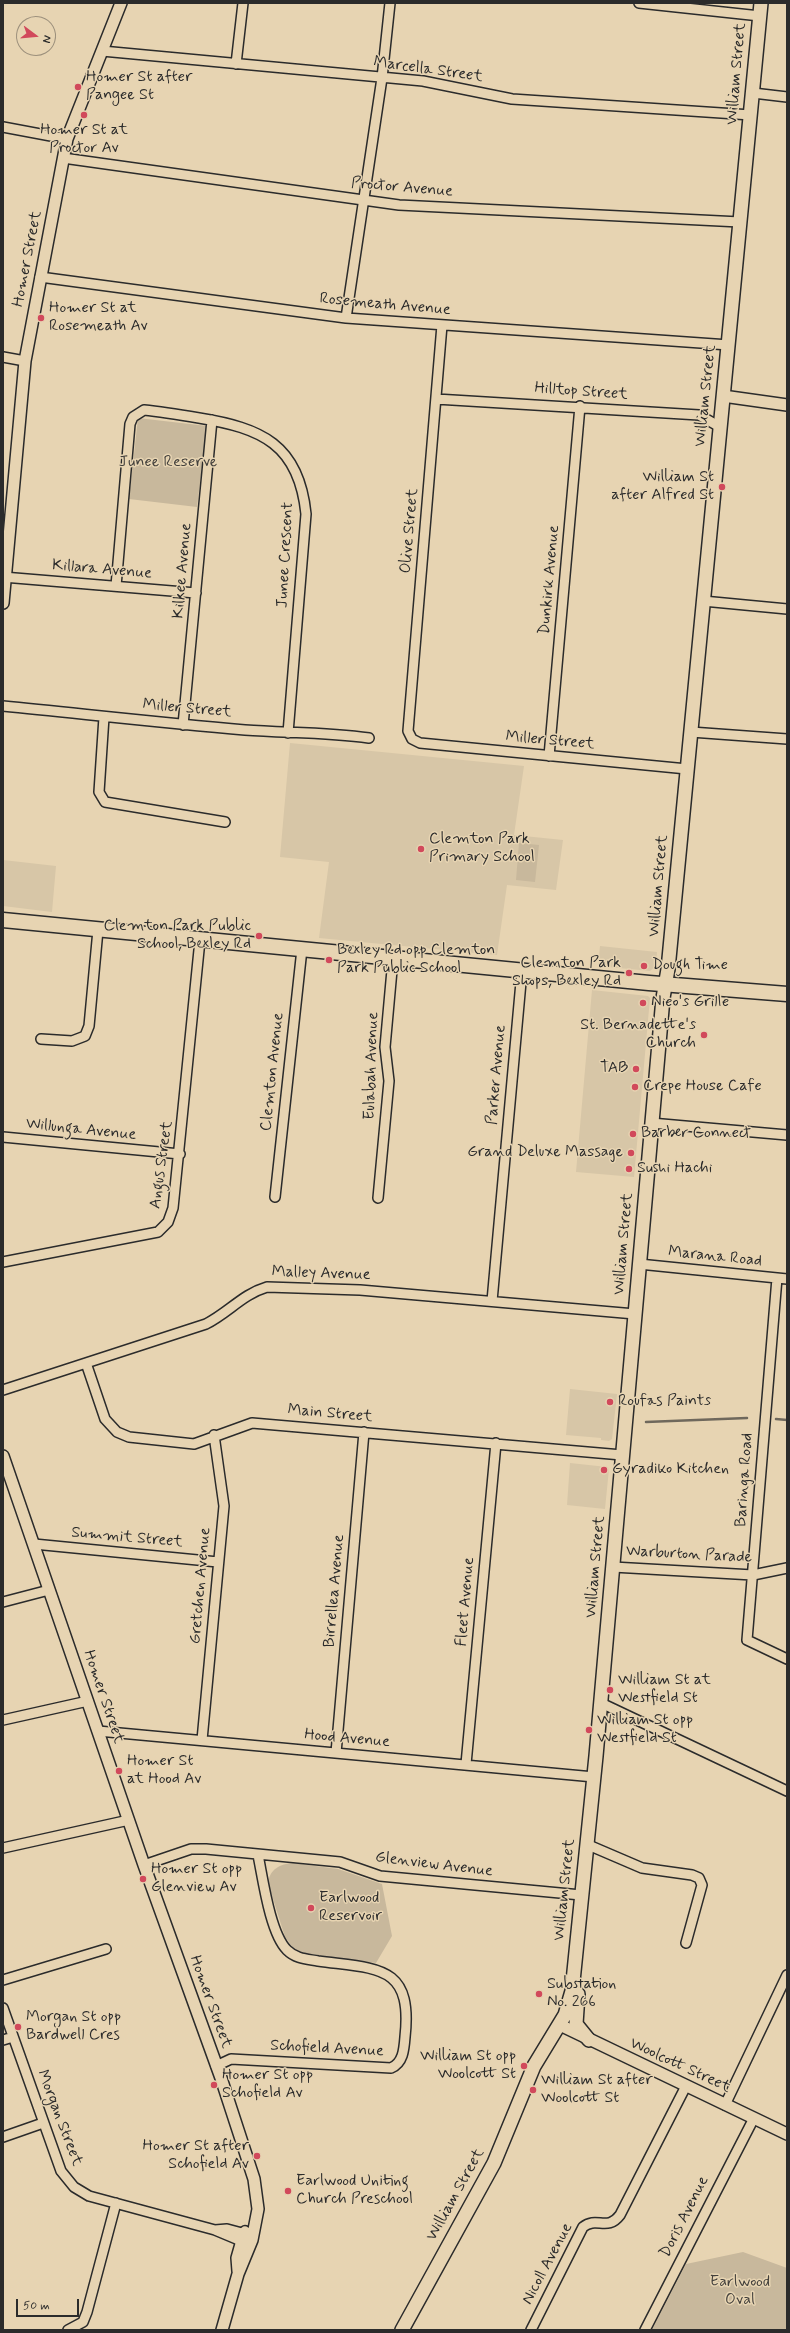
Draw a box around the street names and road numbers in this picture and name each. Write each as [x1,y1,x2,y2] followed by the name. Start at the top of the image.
[723,22,751,126] street label: William Street
[372,53,484,87] street label: Marcella Street
[350,174,454,202] street label: Proctor Avenue
[9,209,47,309] street label: Homer Street
[319,290,451,320] street label: Rosemeath Avenue
[691,344,721,448] street label: William Street
[534,379,628,405] street label: Hilltop Street
[397,488,423,574] street label: Olive Street
[274,501,298,609] street label: Junee Crescent
[169,522,197,620] street label: Kilkee Avenue
[536,524,564,636] street label: Dunkirk Avenue
[51,556,153,584] street label: Killara Avenue
[142,696,232,722] street label: Miller Street
[505,728,595,754] street label: Miller Street
[645,834,673,938] street label: William Street
[257,1012,289,1132] street label: Clemton Avenue
[361,1012,383,1120] street label: Eulabah Avenue
[483,1024,511,1126] street label: Parker Avenue
[25,1115,137,1145] street label: Willunga Avenue
[146,1120,178,1210] street label: Angus Street
[610,1192,638,1296] street label: William Street
[667,1243,763,1271] street label: Marana Road
[271,1263,371,1285] street label: Malley Avenue
[287,1401,373,1427] street label: Main Street
[732,1432,758,1528] street label: Baringa Road
[582,1515,610,1619] street label: William Street
[70,1524,184,1552] street label: Summit Street
[186,1527,216,1645] street label: Gretchen Avenue
[321,1534,349,1648] street label: Birrellea Avenue
[626,1542,752,1568] street label: Warburton Parade
[453,1557,479,1647] street label: Fleet Avenue
[78,1648,128,1746] street label: Homer Street
[303,1726,391,1752] street label: Hood Avenue
[550,1838,580,1942] street label: William Street
[374,1848,494,1882] street label: Glenview Avenue
[184,1953,236,2051] street label: Homer Street
[626,2034,734,2098] street label: Woolcott Street
[270,2036,384,2062] street label: Schofield Avenue
[32,2067,86,2169] street label: Morgan Street
[423,2146,489,2244] street label: William Street
[656,2173,714,2261] street label: Doris Avenue
[518,2220,578,2308] street label: Nicoll Avenue

